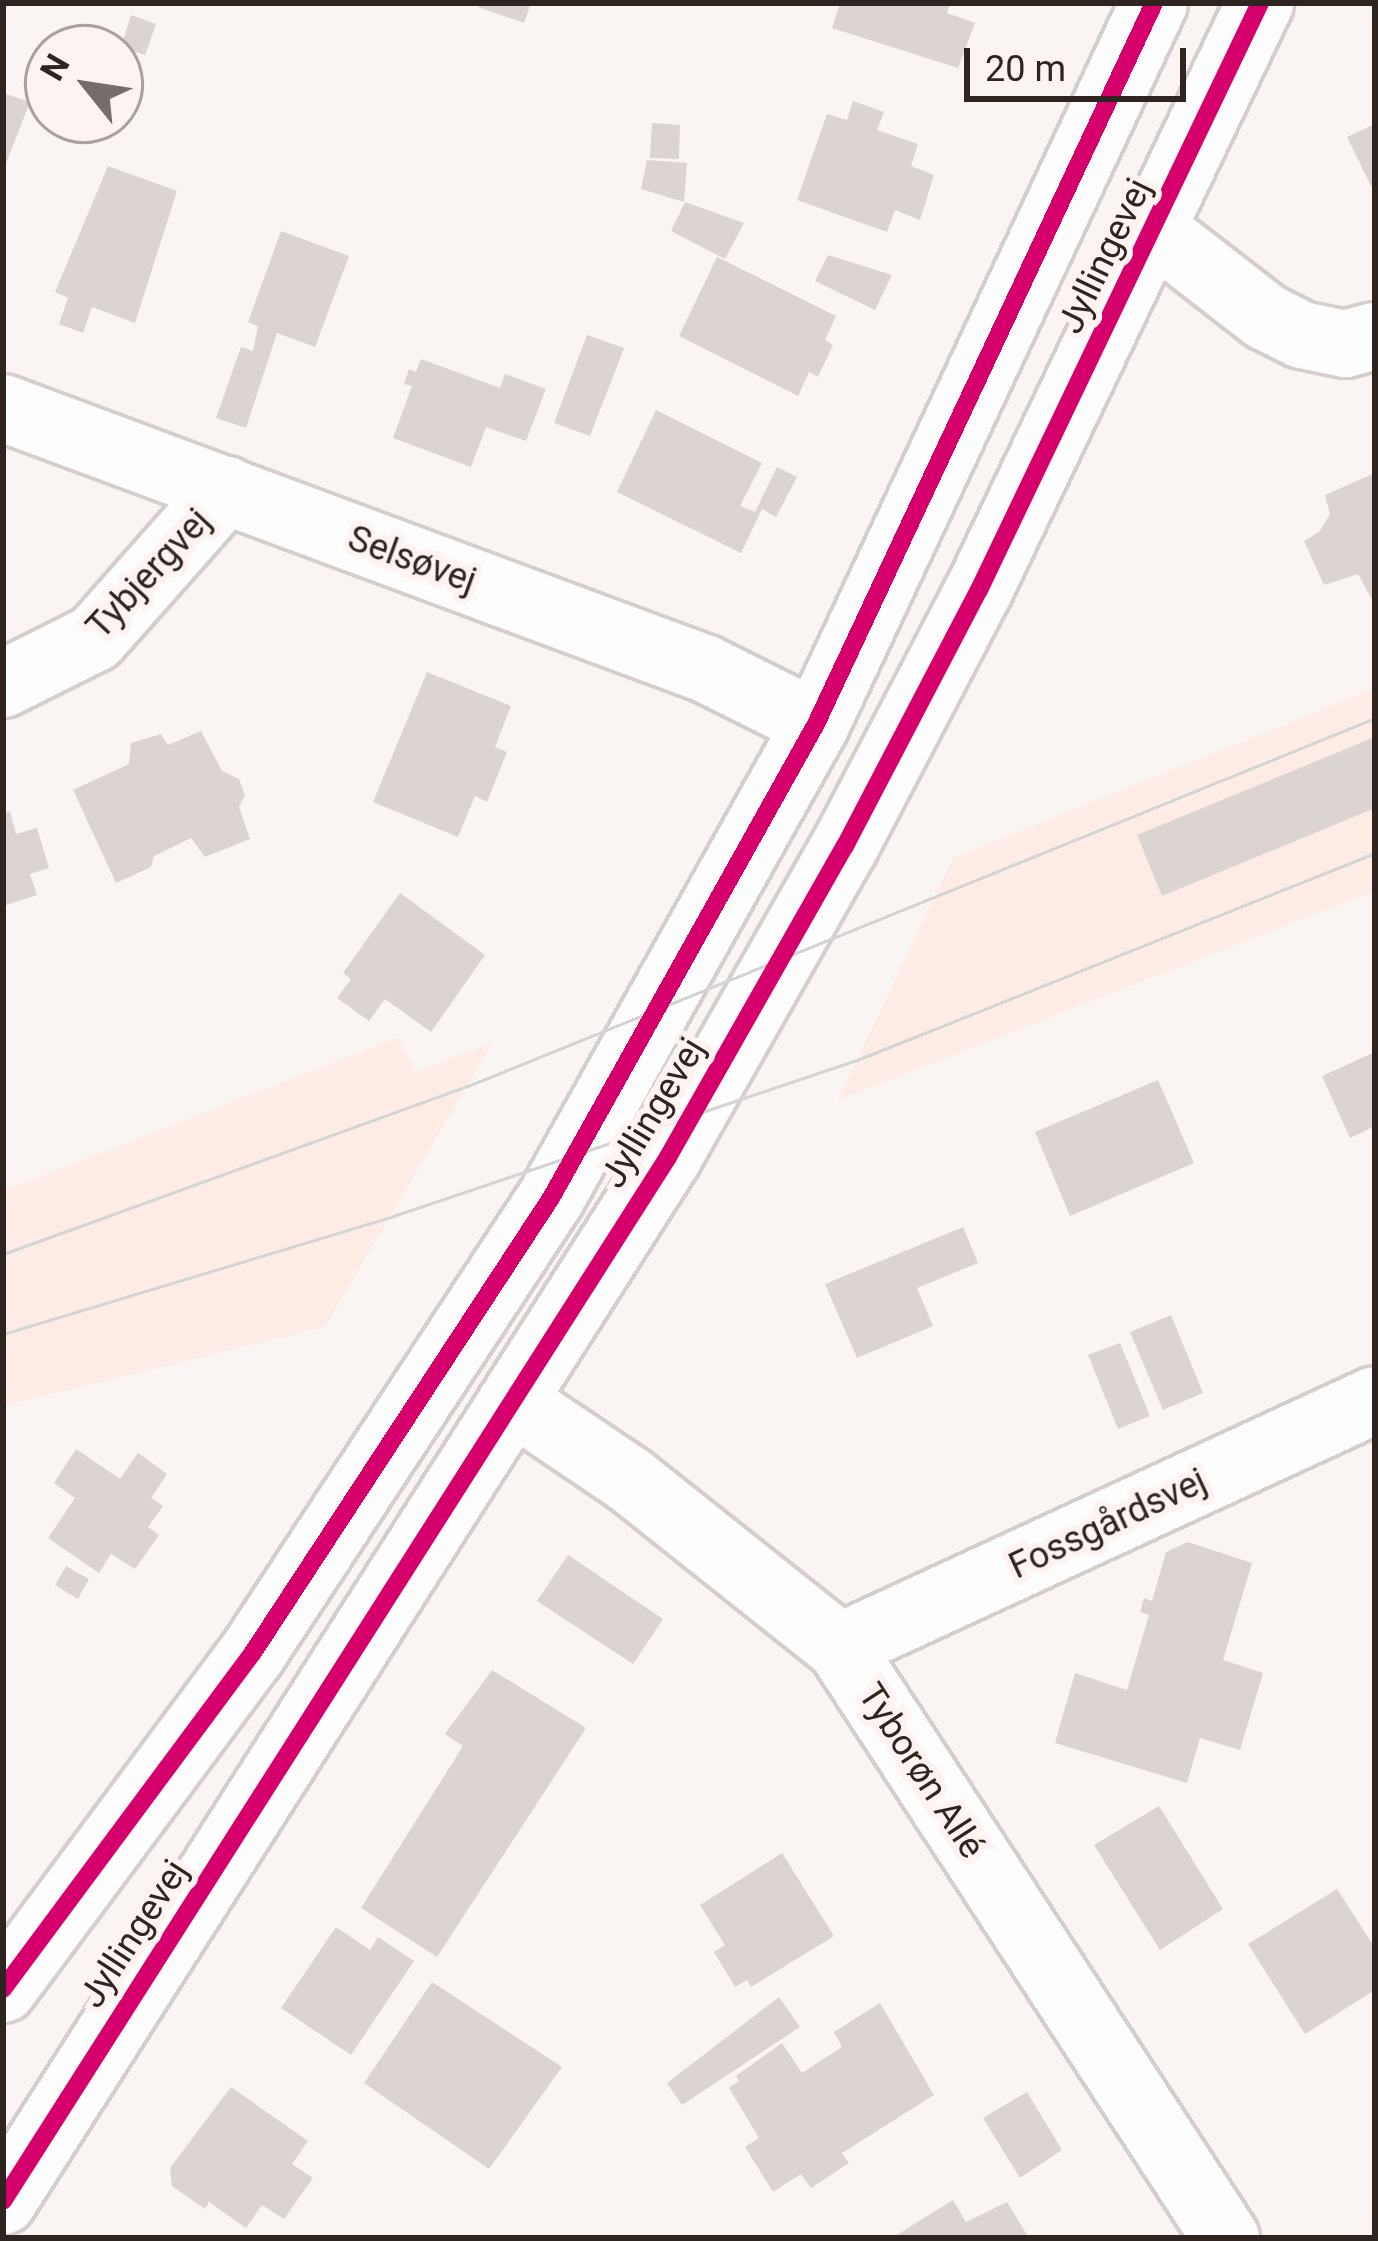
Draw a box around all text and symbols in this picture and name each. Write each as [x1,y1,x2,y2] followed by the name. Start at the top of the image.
[24,24,144,144] north arrow
[970,24,1192,98] scale bar
[32,47,78,87] text: N
[985,48,1066,90] text: 20 m
[1049,171,1161,341] street label: Jyllingevej
[78,500,220,648] street label: Tybjergvej
[342,517,482,603] street label: Selsøvej
[591,1030,715,1196] street label: Jyllingevej
[1002,1459,1214,1589] street label: Fossgårdsvej
[849,1676,993,1866] street label: Tyborøn Allé
[70,1852,198,2016] street label: Jyllingevej

